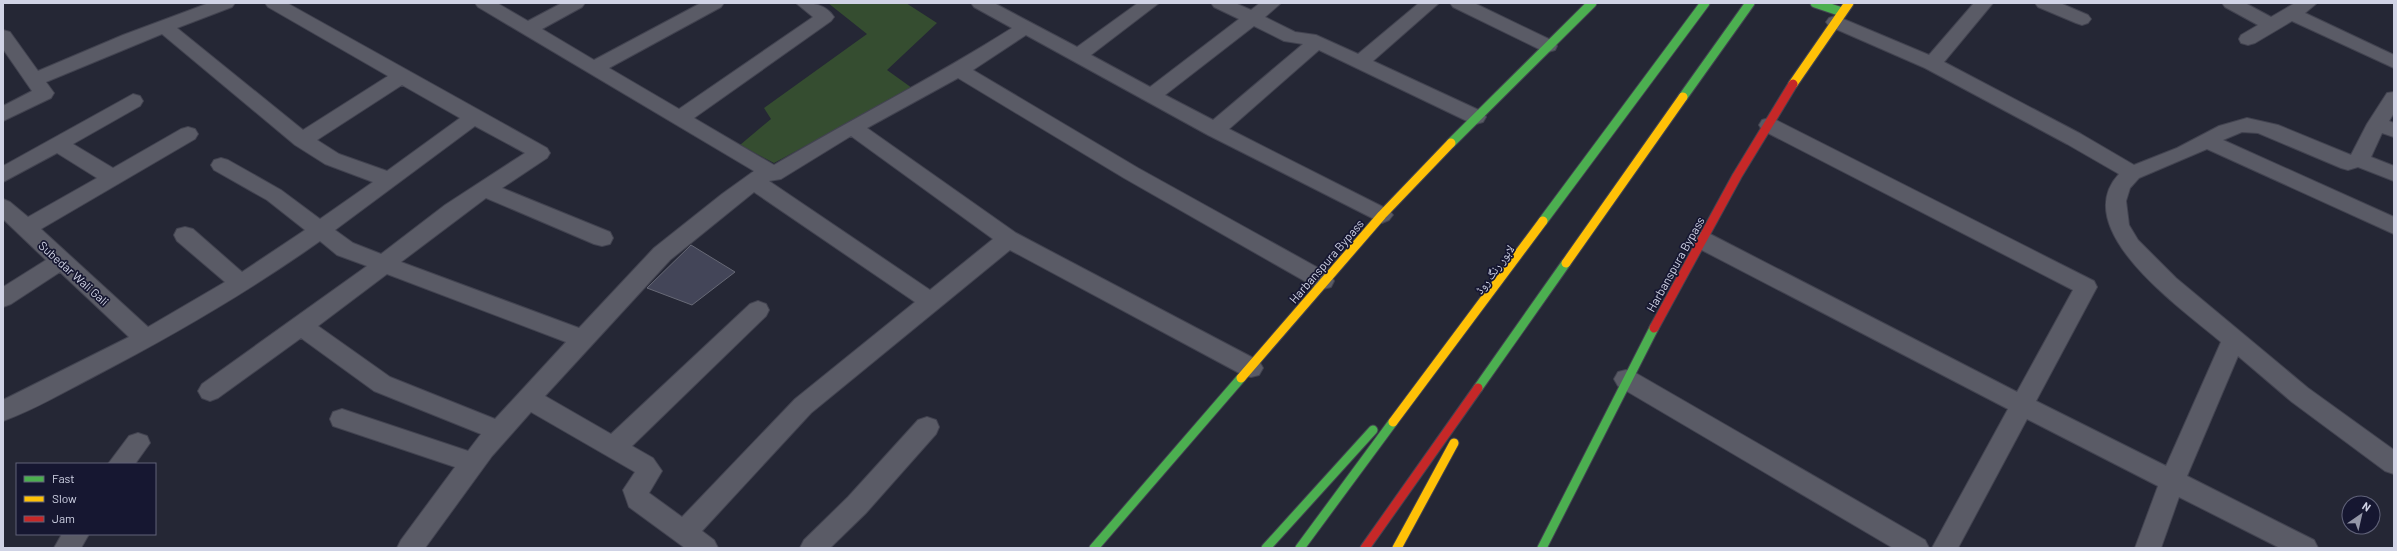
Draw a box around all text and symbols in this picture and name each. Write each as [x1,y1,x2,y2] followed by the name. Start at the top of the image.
[1643,214,1707,314] street label: Harbanspura Bypass
[1286,216,1366,306] street label: Harbanspura Bypass
[36,238,112,308] street label: Subedar Wali Gali
[1472,242,1517,297] street label: لاہور رنگ روڈ
[16,463,156,535] legend
[52,471,75,485] text: Fast
[52,491,77,505] text: Slow
[2341,495,2381,535] north arrow
[2360,499,2374,514] text: N
[52,511,75,525] text: Jam

